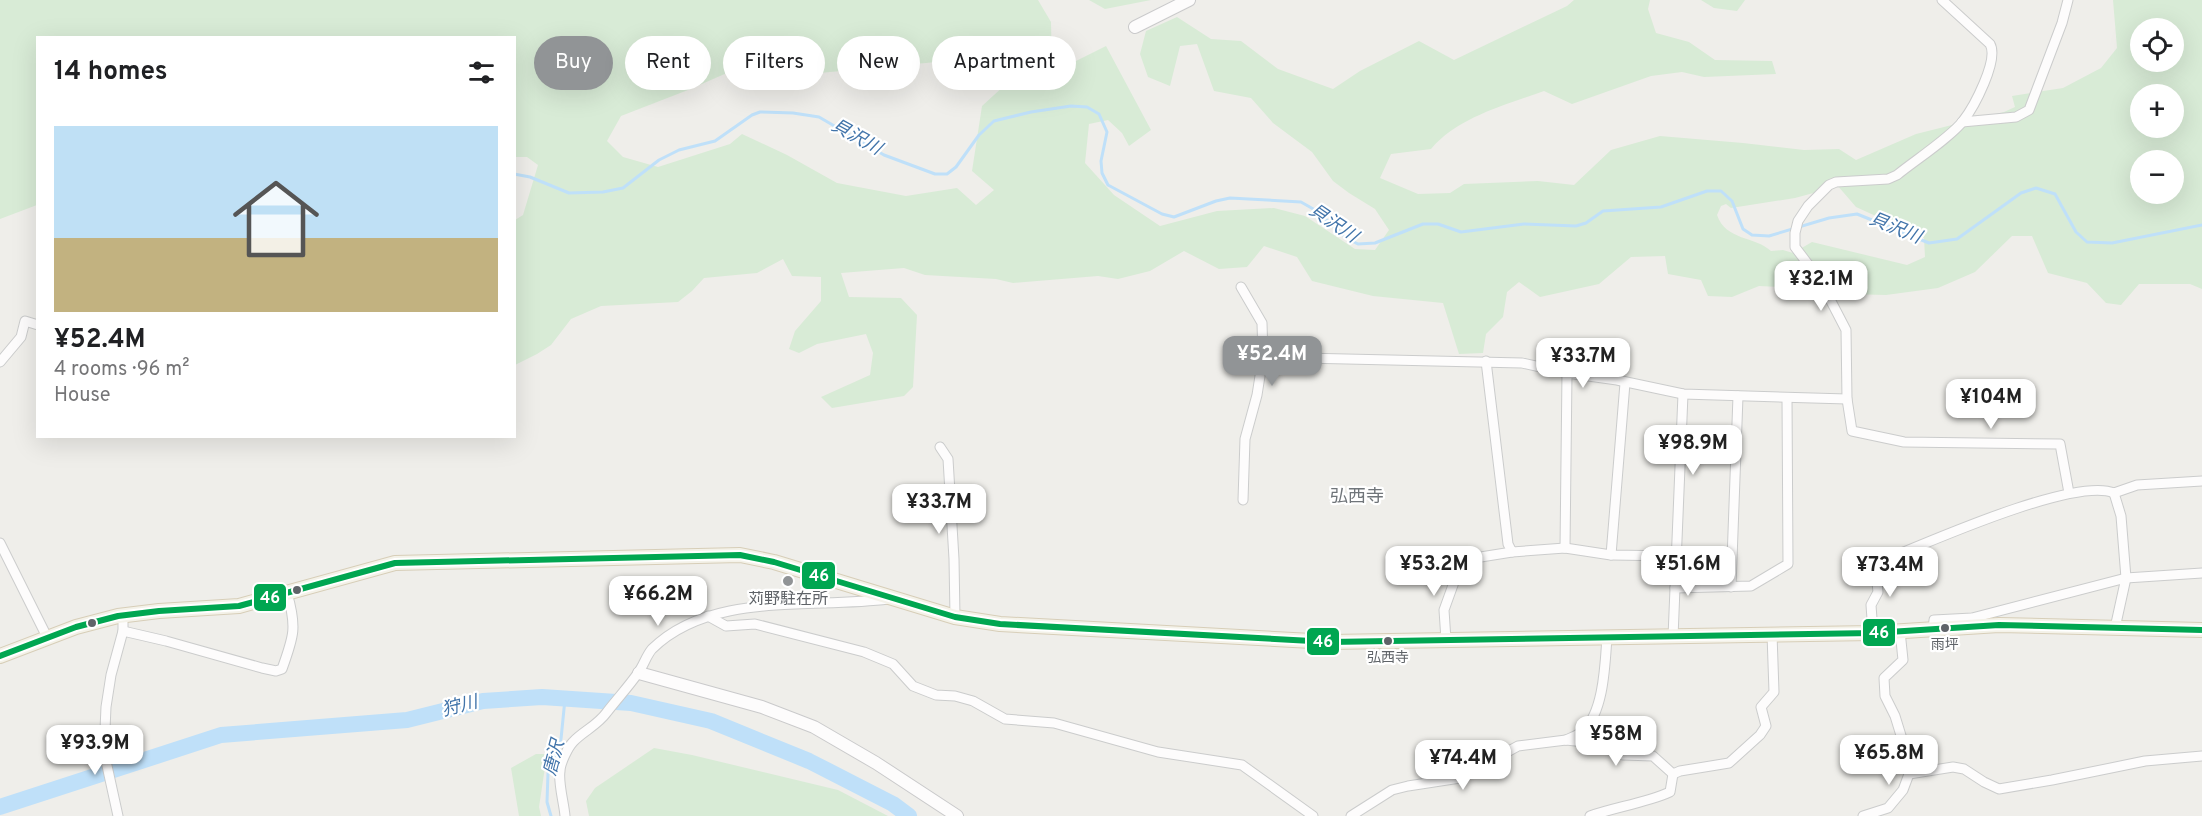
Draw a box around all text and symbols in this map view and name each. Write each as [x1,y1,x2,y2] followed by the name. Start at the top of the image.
[2130,18,2184,204] map controls
[2130,18,2184,72] button: locate
[534,36,613,90] chip: Buy
[625,36,711,90] chip: Rent
[723,36,825,90] chip: Filters
[837,36,920,90] chip: New
[932,36,1076,90] chip: Apartment
[54,56,168,89] text: 14 homes
[465,56,498,89] icon: filters
[2130,84,2184,138] button: +
[827,115,887,162] water label: 貝沢川
[2130,150,2184,204] button: −
[222,165,330,273] icon: home
[1304,199,1363,250] water label: 貝沢川
[1866,208,1926,251] water label: 貝沢川
[1772,261,1870,312] pin: ¥32.1M
[1789,267,1853,293] text: ¥32.1M
[54,324,146,357] text: ¥52.4M
[1223,336,1321,387] pin: ¥52.4M
[1534,338,1632,389] pin: ¥33.7M
[1237,342,1307,368] text: ¥52.4M
[1550,344,1616,370] text: ¥33.7M
[54,357,189,383] text: 4 rooms · 96 m²
[1949,379,2033,430] pin: ¥104M
[54,383,110,409] text: House
[1960,385,2022,411] text: ¥104M
[1644,425,1742,476] pin: ¥98.9M
[1658,431,1728,457] text: ¥98.9M
[890,484,988,535] pin: ¥33.7M
[1330,486,1384,509] district label: 弘西寺
[906,490,972,516] text: ¥33.7M
[1385,546,1483,597] pin: ¥53.2M
[1639,546,1737,597] pin: ¥51.6M
[1841,547,1939,598] pin: ¥73.4M
[1399,552,1469,578] text: ¥53.2M
[1655,552,1721,578] text: ¥51.6M
[1856,553,1924,579] text: ¥73.4M
[801,561,836,590] line badge: 46
[809,567,829,587] text: 46
[781,574,795,588] marker: 苅野駐在所
[609,576,707,627] pin: ¥66.2M
[623,582,693,608] text: ¥66.2M
[253,583,287,612] line badge: 46
[291,584,303,596] unlabelled marker
[260,589,280,609] text: 46
[748,590,828,610] place label: 苅野駐在所
[86,617,98,629] unlabelled marker
[1862,618,1896,647] line badge: 46
[1939,622,1951,634] marker: 雨坪
[1869,624,1889,644] text: 46
[1306,627,1340,656] line badge: 46
[1313,633,1333,653] text: 46
[1382,635,1394,647] marker: 弘西寺
[1931,637,1959,654] place label: 雨坪
[1367,650,1409,667] place label: 弘西寺
[440,691,482,723] water label: 狩川
[1580,716,1652,767] pin: ¥58M
[1589,722,1643,748] text: ¥58M
[46,725,144,776] pin: ¥93.9M
[60,731,130,757] text: ¥93.9M
[1840,735,1938,786] pin: ¥65.8M
[539,736,571,778] water label: 唐沢
[1414,740,1512,791] pin: ¥74.4M
[1854,741,1924,767] text: ¥65.8M
[1429,746,1497,772] text: ¥74.4M

